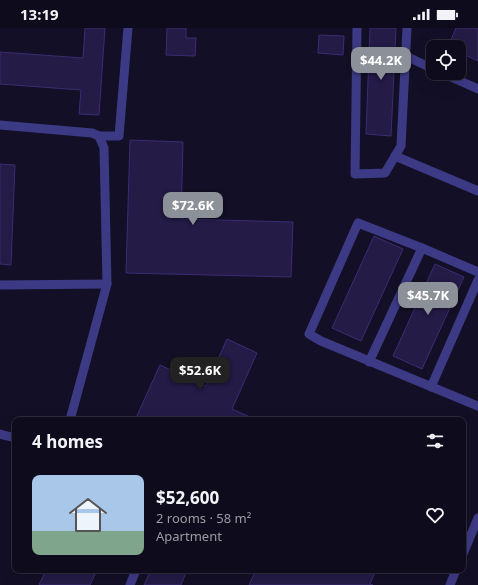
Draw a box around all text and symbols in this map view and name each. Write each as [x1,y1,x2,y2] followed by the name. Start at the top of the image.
[20,4,59,24] text: 13:19
[426,40,466,80] map controls
[426,40,466,80] button: locate
[348,47,414,81] pin: $44.2K
[360,51,402,69] text: $44.2K
[160,192,226,226] pin: $72.6K
[172,196,214,214] text: $72.6K
[395,282,461,316] pin: $45.7K
[407,286,449,304] text: $45.7K
[167,357,233,391] pin: $52.6K
[179,361,221,379] text: $52.6K
[32,430,103,453] text: 4 homes
[424,430,446,452] icon: filters
[156,486,219,509] text: $52,600
[64,491,112,539] icon: home
[424,504,446,526] icon: heart
[156,509,251,527] text: 2 rooms · 58 m²
[156,527,222,545] text: Apartment

